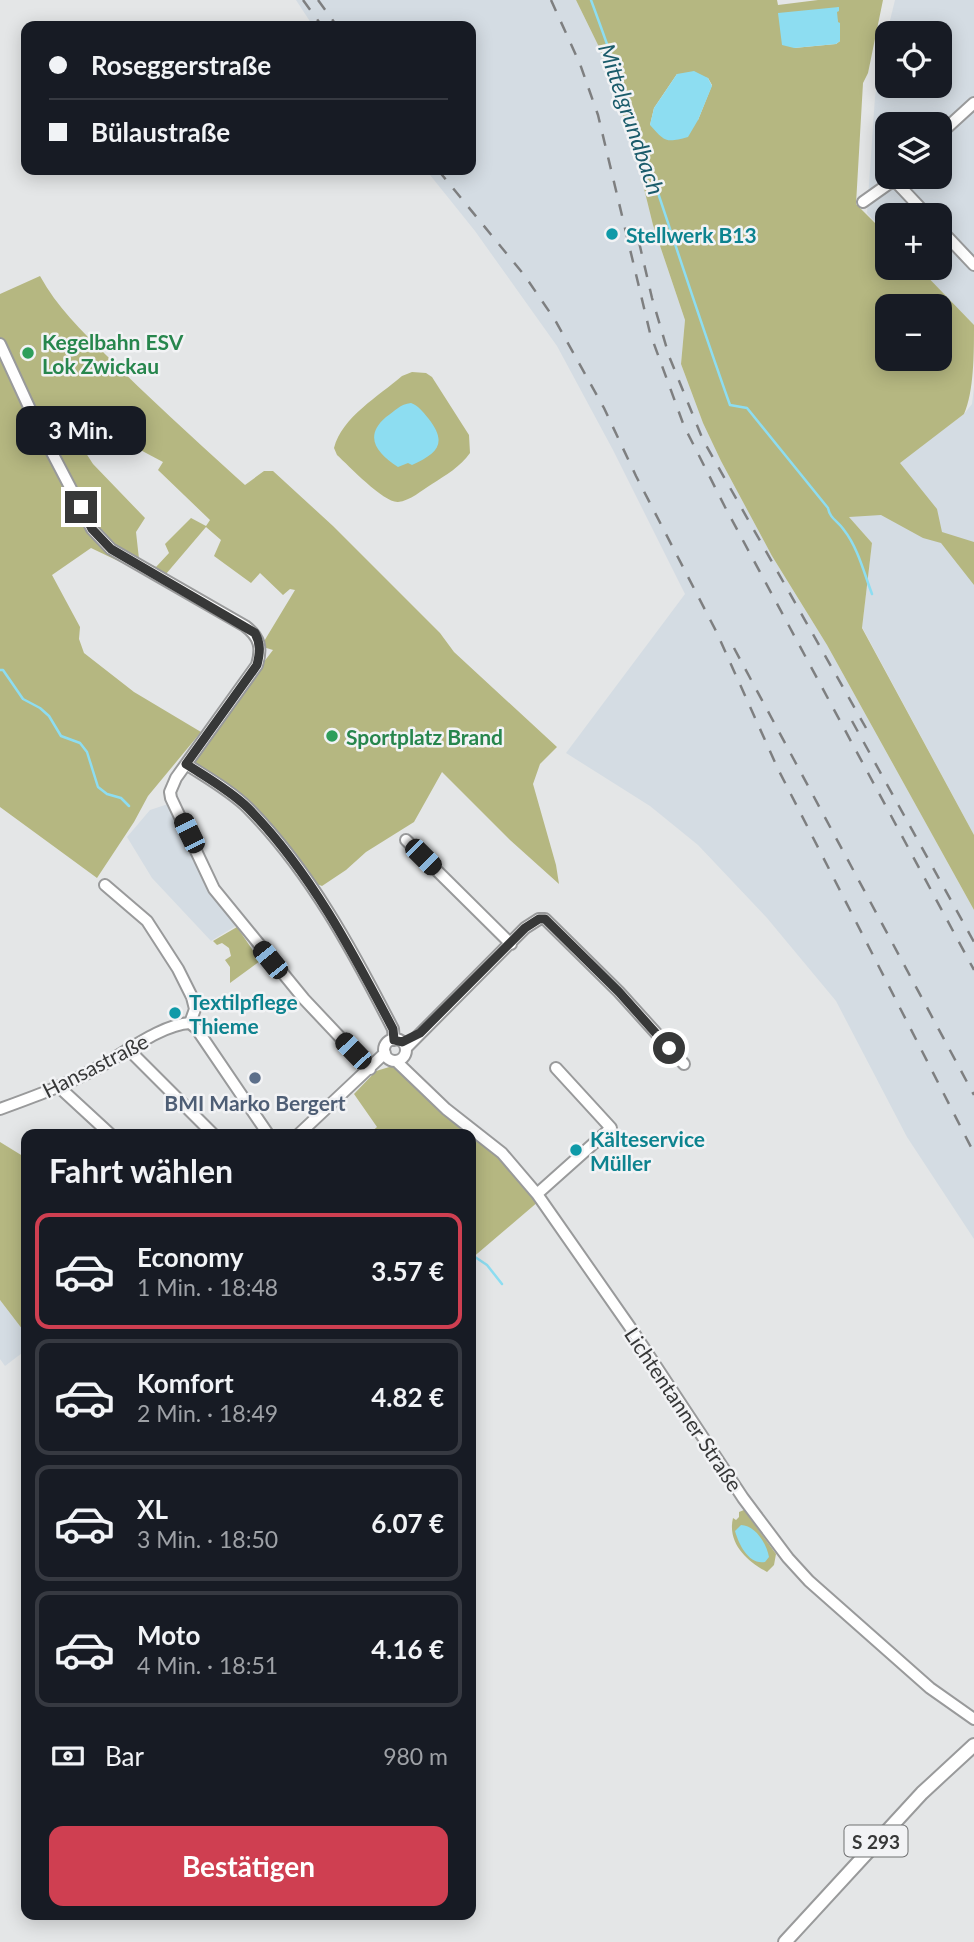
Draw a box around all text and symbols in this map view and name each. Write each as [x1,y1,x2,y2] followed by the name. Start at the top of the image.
[875,21,952,371] map controls
[875,21,952,98] button: locate
[593,40,671,198] water label: Mittelgrundbach
[91,49,271,81] text: Roseggerstraße
[875,112,952,189] button: layers
[91,116,230,148] text: Bülaustraße
[875,203,952,280] button: +
[626,222,757,247] place label: Stellwerk B13
[604,226,620,242] marker: Stellwerk B13
[875,294,952,371] button: −
[42,329,184,378] place label: Kegelbahn ESV Lok Zwickau
[20,345,36,361] marker: Kegelbahn ESV Lok Zwickau
[16,406,146,454] callout: 3 Min.
[49,416,113,444] text: 3 Min.
[65,491,97,523] route end
[346,724,503,749] place label: Sportplatz Brand
[324,728,340,744] marker: Sportplatz Brand
[171,810,208,856] car
[401,835,446,879] car
[249,937,292,983] car
[189,989,298,1038] place label: Textilpflege Thieme
[167,1005,183,1021] marker: Textilpflege Thieme
[38,1028,152,1102] street label: Hansastraße
[331,1029,376,1073] car
[653,1032,685,1064] route start
[247,1070,263,1086] marker: BMI Marko Bergert
[164,1090,346,1115] place label: BMI Marko Bergert
[590,1126,705,1175] place label: Kälteservice Müller
[568,1142,584,1158] marker: Kälteservice Müller
[49,1151,233,1190] text: Fahrt wählen
[53,1240,116,1303] icon: car
[137,1241,243,1273] text: Economy
[371,1255,444,1287] text: 3.57 €
[137,1273,278,1301] text: 1 Min. · 18:48
[620,1322,748,1496] street label: Lichtentanner Straße
[53,1366,116,1429] icon: car
[137,1367,234,1399] text: Komfort
[371,1381,444,1413] text: 4.82 €
[137,1399,278,1427] text: 2 Min. · 18:49
[53,1492,116,1555] icon: car
[137,1493,168,1525] text: XL
[371,1507,444,1539] text: 6.07 €
[137,1525,278,1553] text: 3 Min. · 18:50
[53,1618,116,1681] icon: car
[137,1619,200,1651] text: Moto
[371,1633,444,1665] text: 4.16 €
[137,1651,278,1679] text: 4 Min. · 18:51
[49,1737,87,1775] icon: cash
[105,1740,144,1772] text: Bar
[383,1742,448,1770] text: 980 m
[49,1826,448,1906] button: Bestätigen
[844,1826,908,1856] road number: S 293

